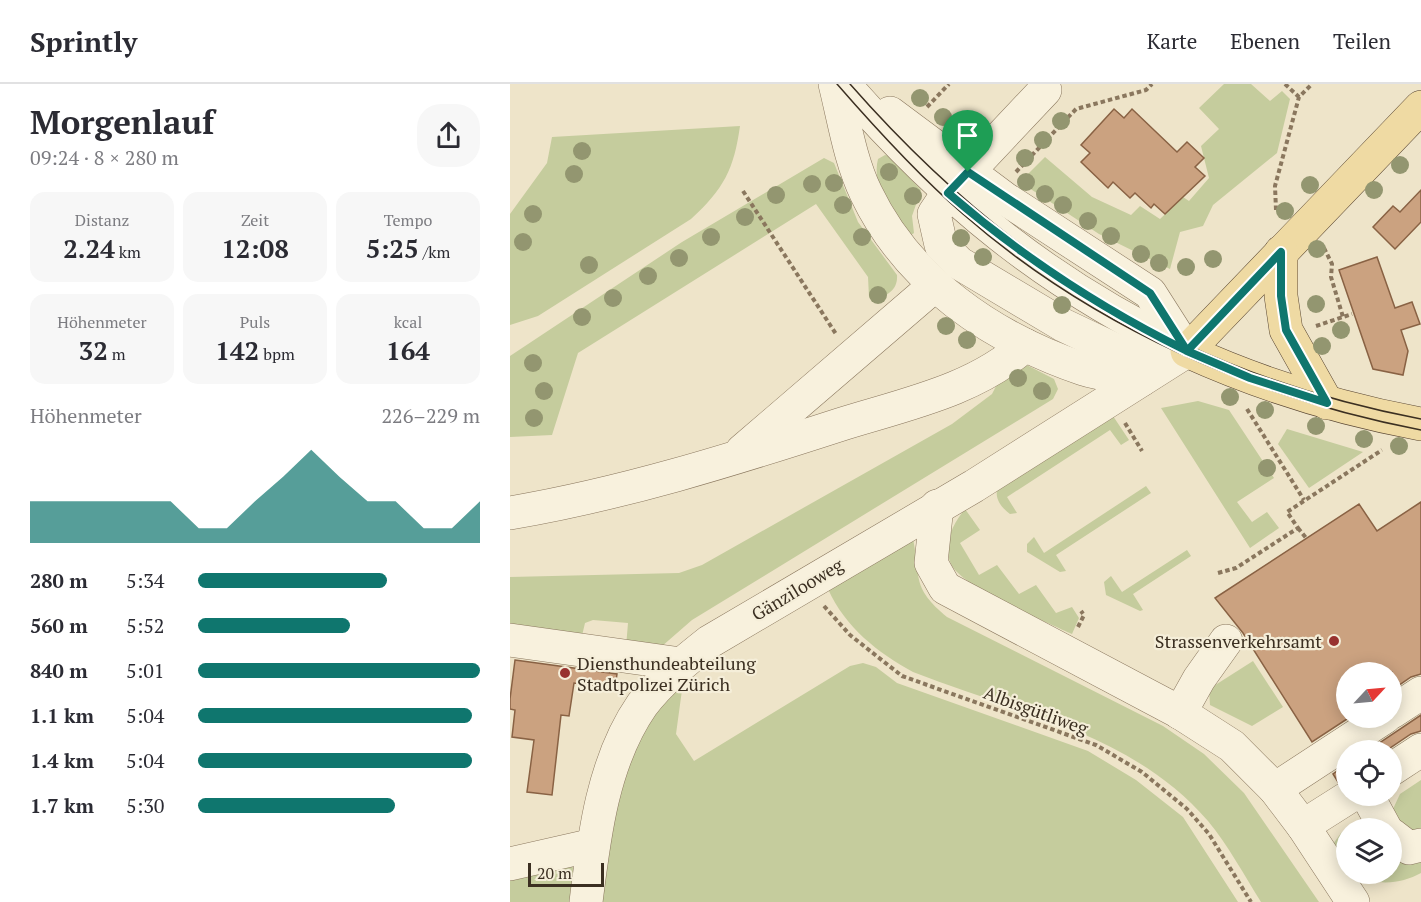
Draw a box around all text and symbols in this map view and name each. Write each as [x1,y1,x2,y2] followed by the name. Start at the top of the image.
[30,23,137,60] text: Sprintly
[1147,27,1197,55] text: Karte
[1230,27,1300,55] text: Ebenen
[1333,27,1391,55] text: Teilen
[30,100,214,143] text: Morgenlauf
[417,104,480,167] button: share
[942,110,993,172] pin
[951,119,984,152] icon: arrive
[30,144,179,171] text: 09:24 · 8 × 280 m
[75,209,129,231] text: Distanz
[241,209,269,231] text: Zeit
[384,209,432,231] text: Tempo
[63,231,115,265] text: 2.24
[221,231,289,265] text: 12:08
[366,231,419,265] text: 5:25
[115,241,141,263] text: km
[419,241,450,263] text: /km
[57,311,147,333] text: Höhenmeter
[240,311,270,333] text: Puls
[394,311,422,333] text: kcal
[78,333,108,367] text: 32
[215,333,259,367] text: 142
[386,333,430,367] text: 164
[108,343,126,365] text: m
[259,343,295,365] text: bpm
[30,402,142,429] text: Höhenmeter
[381,402,480,429] text: 226–229 m
[747,552,848,626] street label: Gänzilooweg
[30,567,88,594] text: 280 m
[126,567,165,594] text: 5:34
[30,612,88,639] text: 560 m
[126,612,165,639] text: 5:52
[1155,629,1322,653] place label: Strassenverkehrsamt
[1327,634,1341,648] marker: Strassenverkehrsamt
[577,651,756,696] place label: Diensthundeabteilung Stadtpolizei Zürich
[30,657,88,684] text: 840 m
[126,657,165,684] text: 5:01
[1336,662,1402,728] north arrow
[1336,662,1402,884] map controls
[558,666,572,680] marker: Diensthundeabteilung Stadtpolizei Zürich
[980,680,1092,740] street label: Albisgütliweg
[30,702,94,729] text: 1.1 km
[126,702,165,729] text: 5:04
[1336,740,1402,806] button: locate
[30,747,94,774] text: 1.4 km
[126,747,165,774] text: 5:04
[30,792,94,819] text: 1.7 km
[126,792,165,819] text: 5:30
[1336,818,1402,884] button: layers
[528,860,604,888] scale bar
[537,862,572,884] text: 20 m

